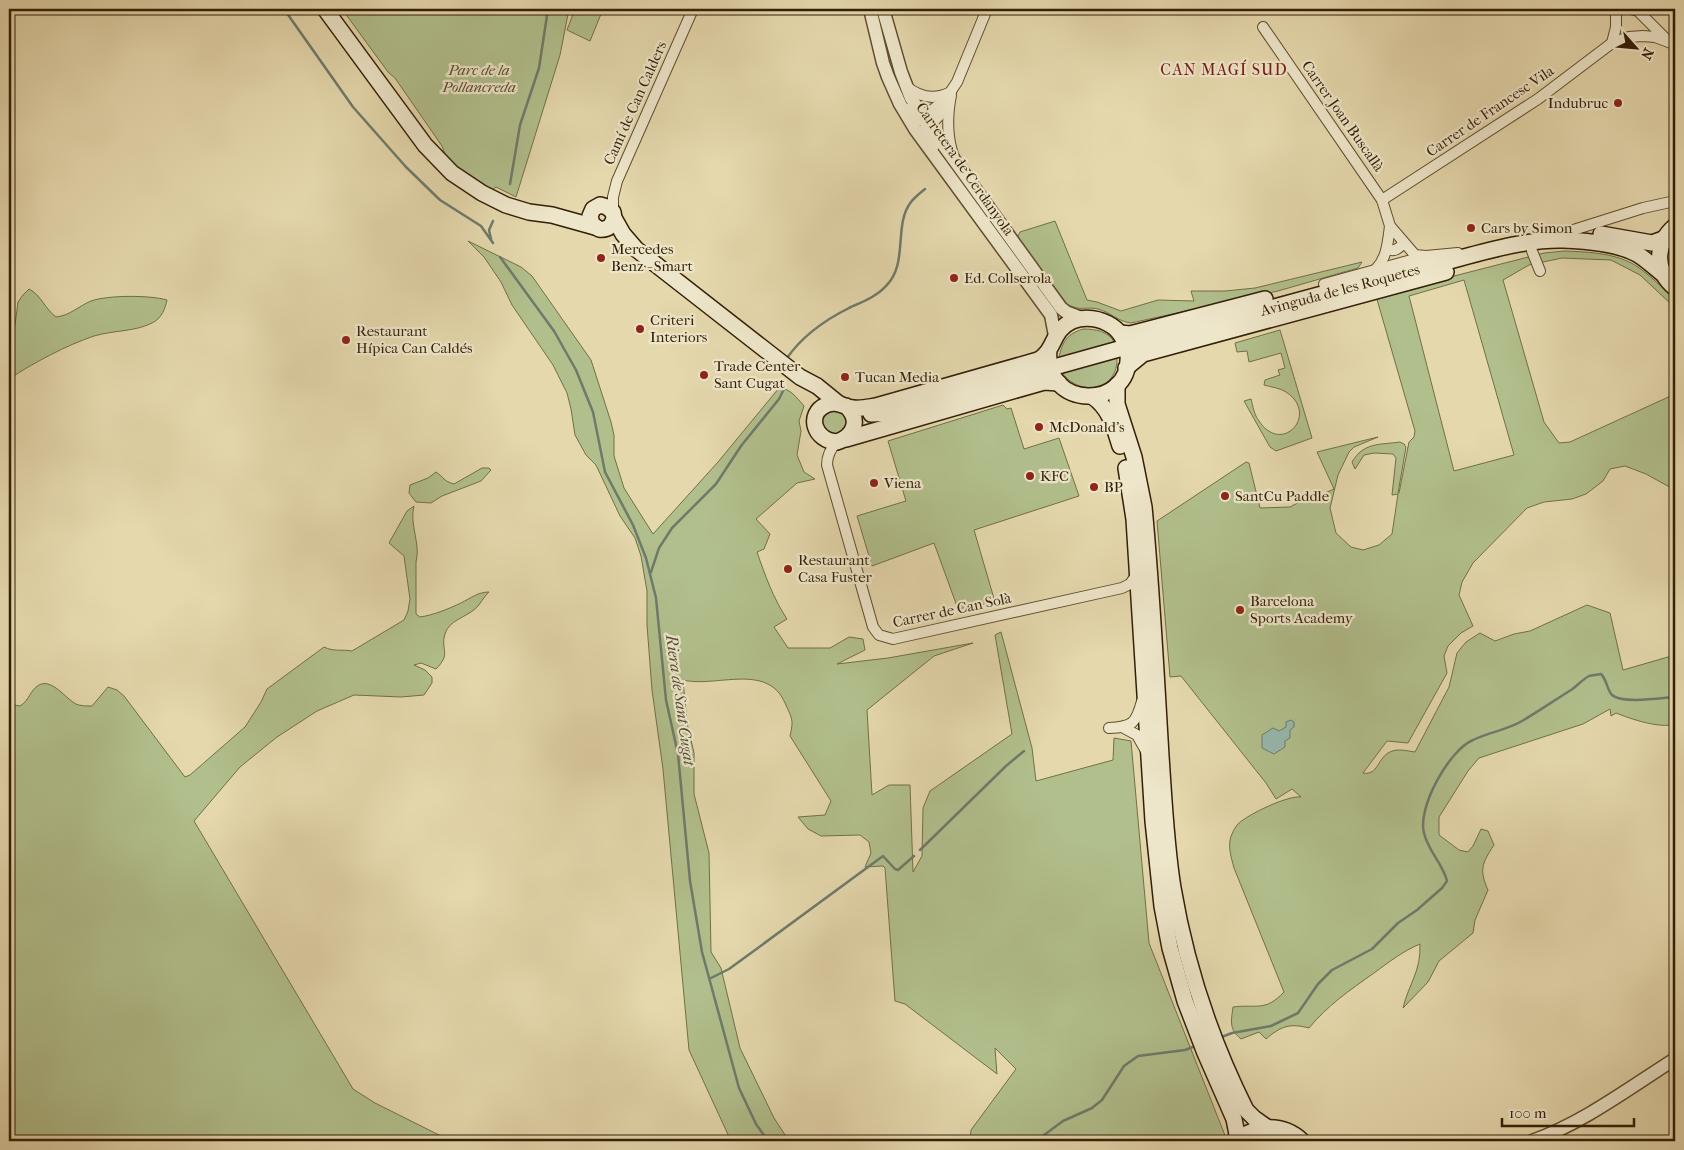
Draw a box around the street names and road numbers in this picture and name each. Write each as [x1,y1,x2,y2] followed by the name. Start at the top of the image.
[600,38,671,168] street label: Camí de Can Calders
[1298,57,1389,176] street label: Carrer Joan Buscallà
[1423,61,1558,160] street label: Carrer de Francesc Vila
[912,99,1018,240] street label: Carretera de Cerdanyola
[1257,260,1422,320] street label: Avinguda de les Roquetes
[891,588,1014,631] street label: Carrer de Can Solà

